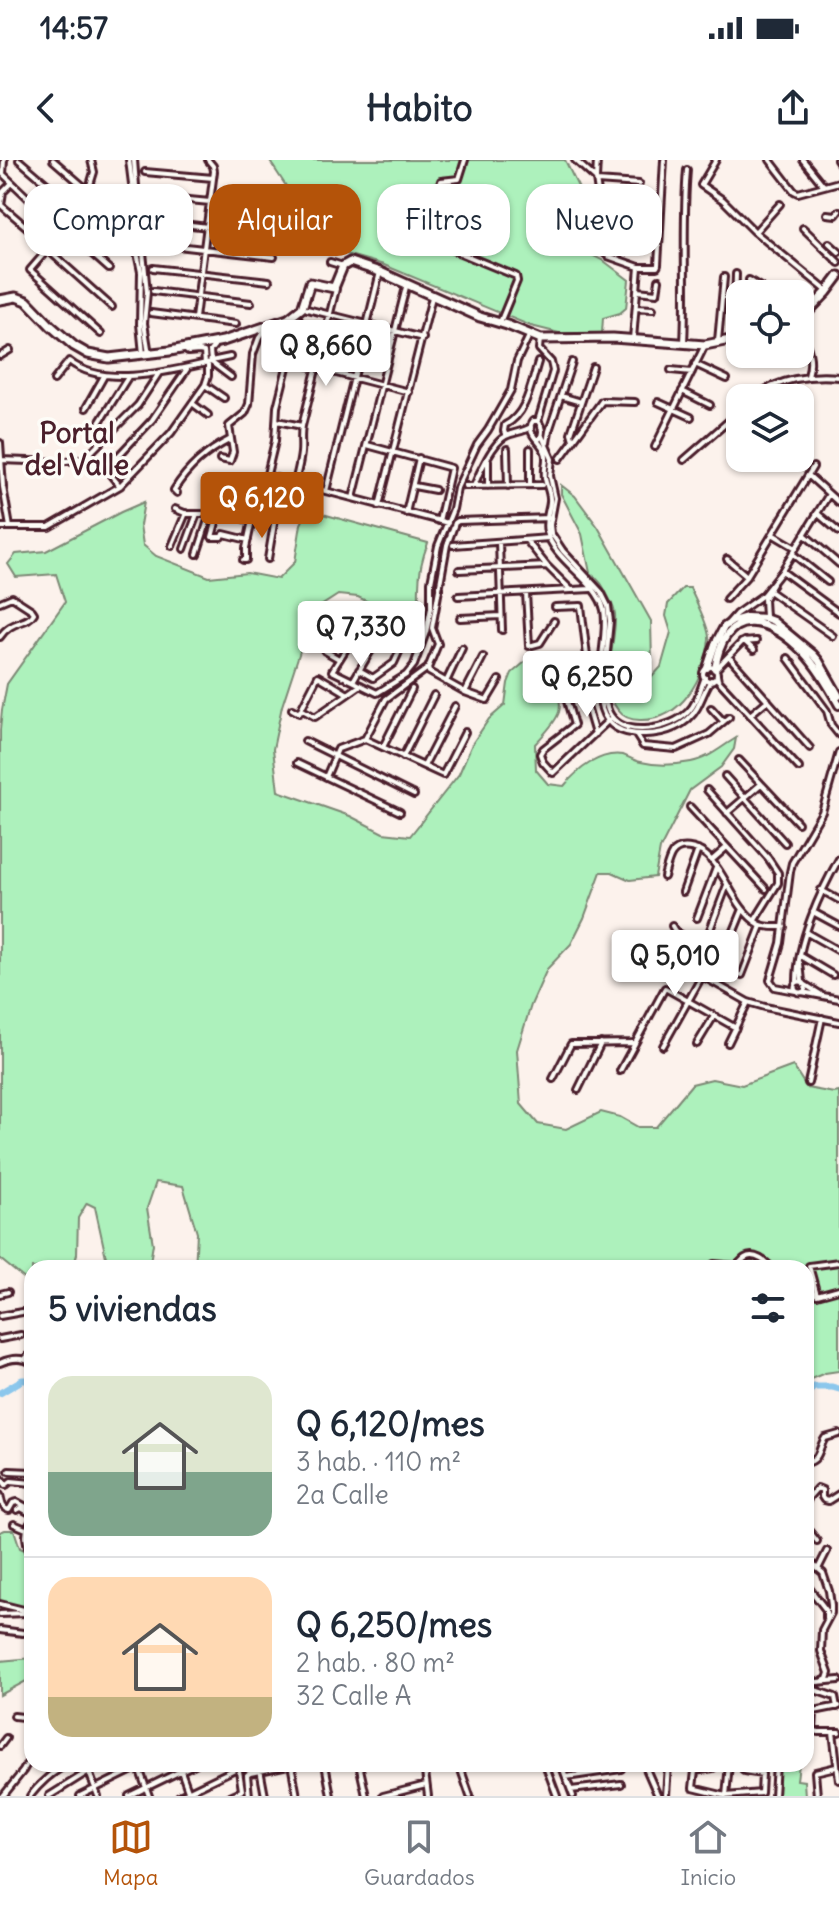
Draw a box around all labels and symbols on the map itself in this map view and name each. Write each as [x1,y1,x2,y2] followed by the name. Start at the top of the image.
[252,320,400,388] pin: Q 8,660
[25,415,129,483] district label: Portal del Valle
[188,472,336,540] pin: Q 6,120
[287,601,435,669] pin: Q 7,330
[513,651,661,719] pin: Q 6,250
[601,930,749,998] pin: Q 5,010

